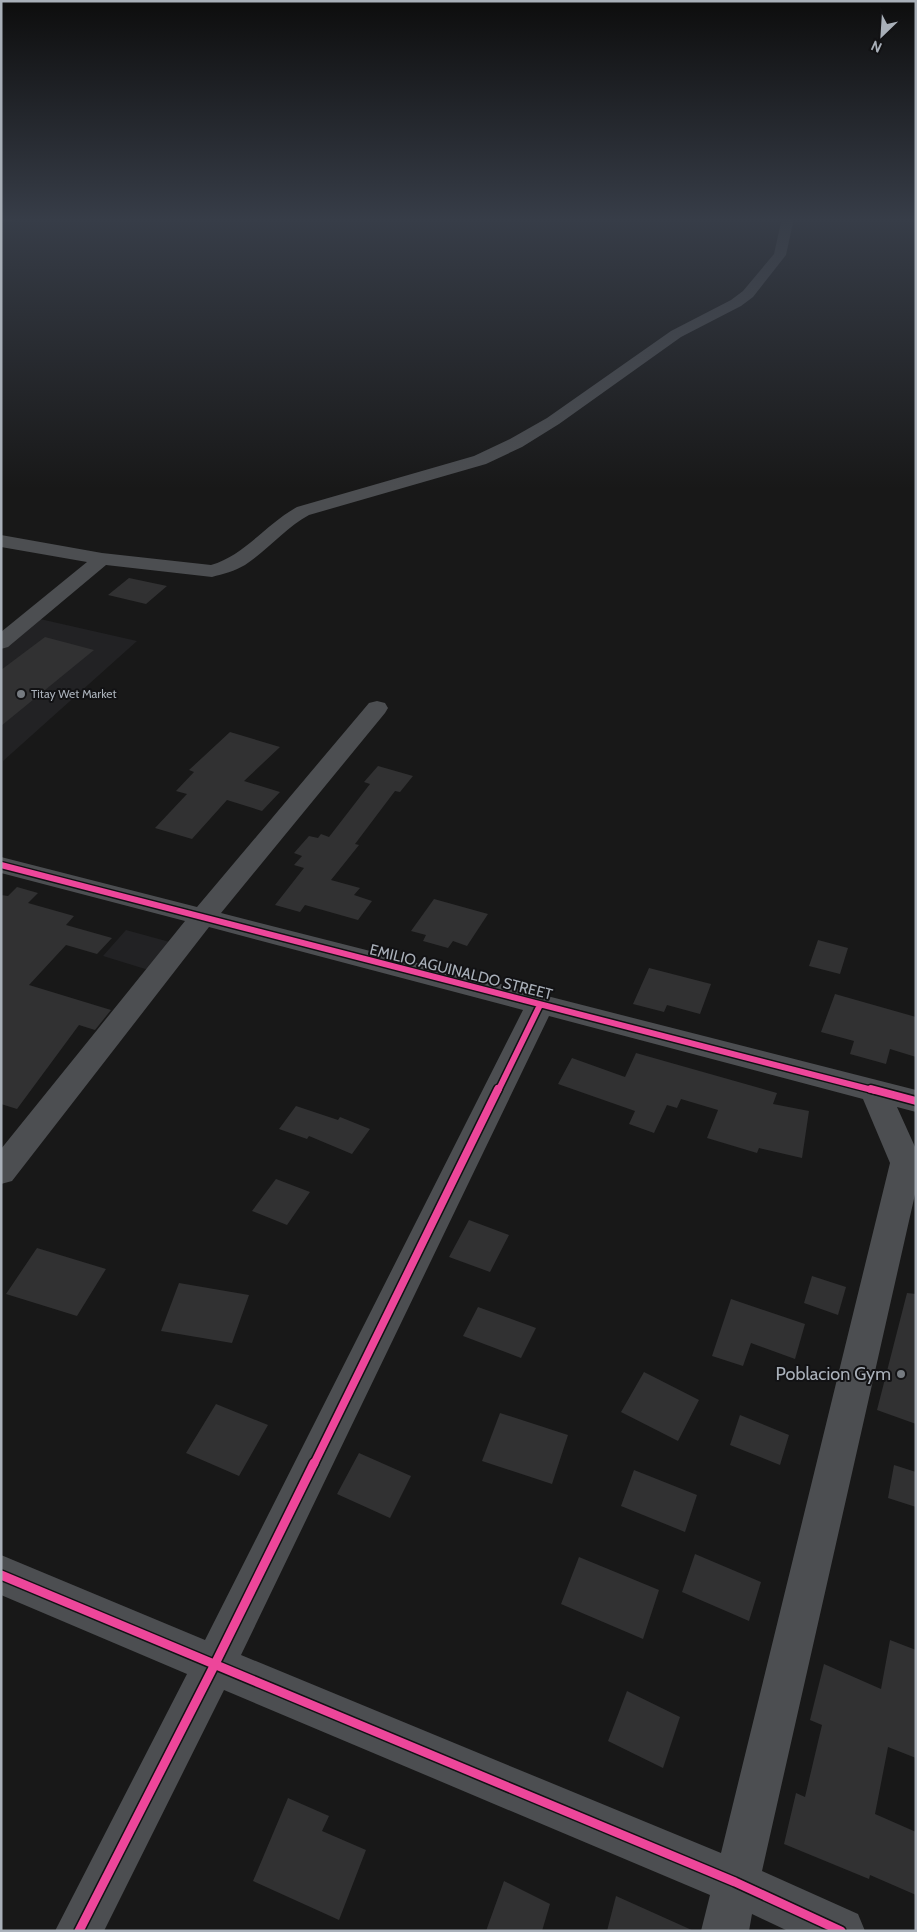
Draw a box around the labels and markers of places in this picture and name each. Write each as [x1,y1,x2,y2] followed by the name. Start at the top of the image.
[31,686,116,701] place label: Titay Wet Market
[15,688,27,700] marker: Titay Wet Market
[775,1363,891,1385] place label: Poblacion Gym
[895,1368,907,1380] marker: Poblacion Gym

